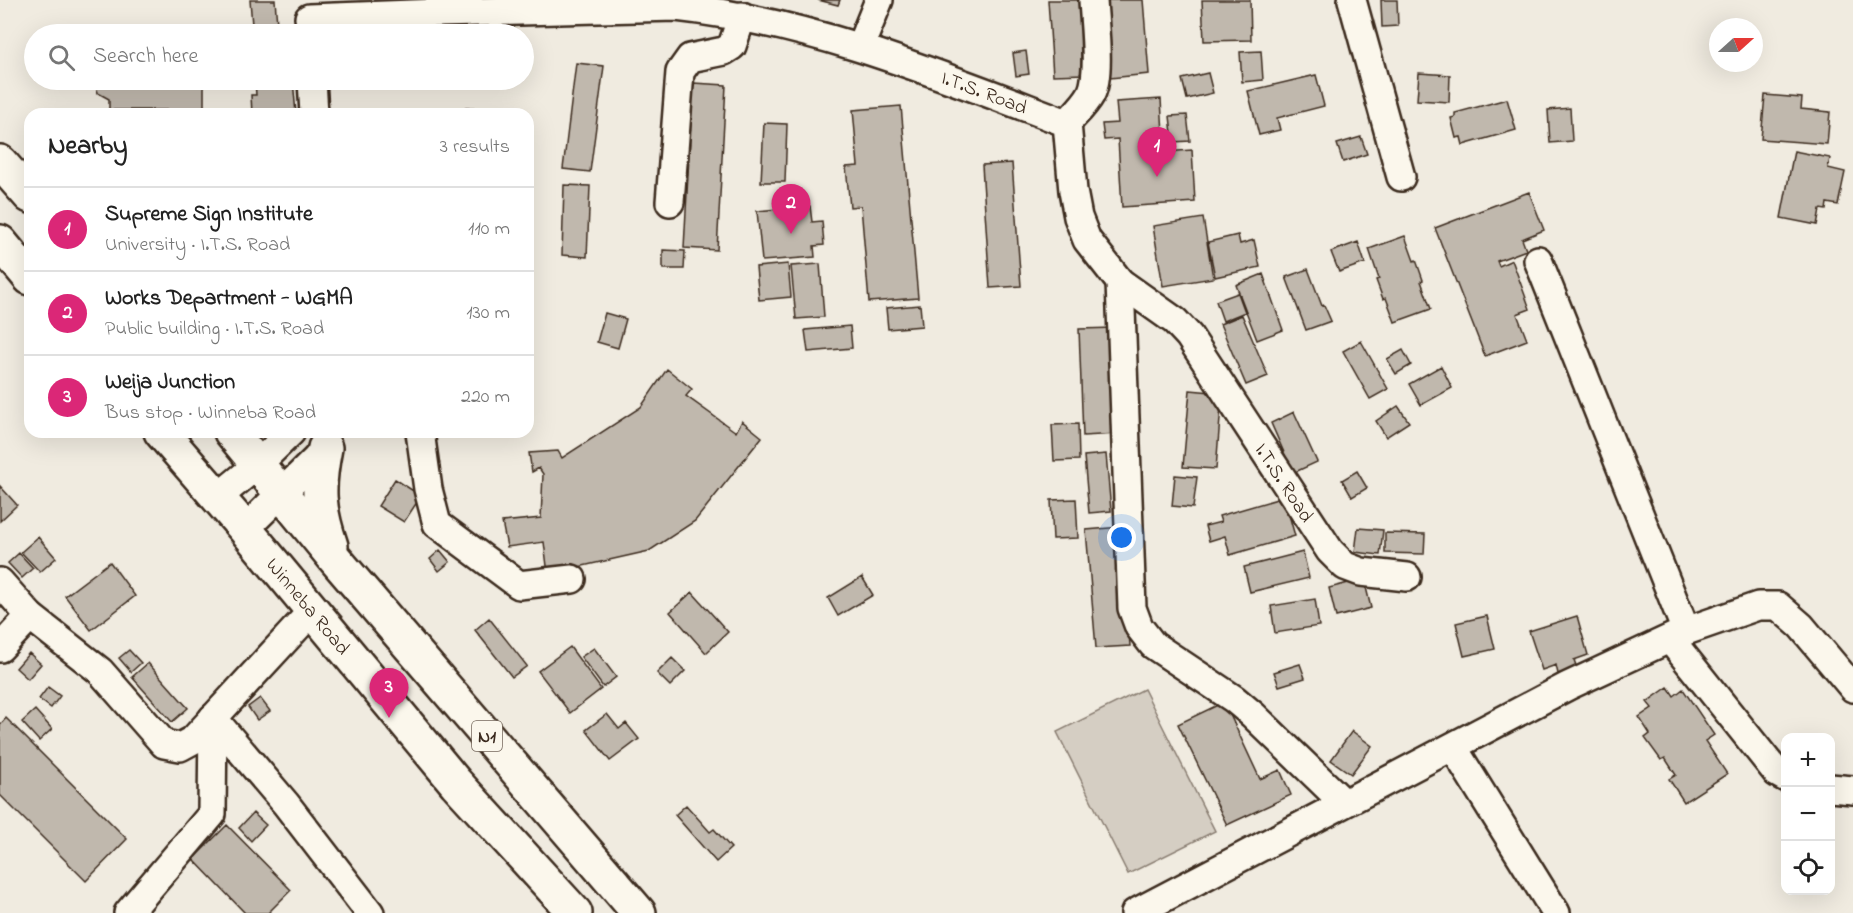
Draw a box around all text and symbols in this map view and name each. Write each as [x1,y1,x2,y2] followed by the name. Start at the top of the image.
[1709,18,1763,72] north arrow
[24,24,534,90] search box
[45,41,78,74] icon: search
[93,41,198,73] text: Search here
[937,65,1031,124] street label: I.T.S. Road
[48,128,127,166] text: Nearby
[1138,128,1176,177] pin: 1
[440,133,510,162] text: 3 results
[772,184,810,234] pin: 2
[105,199,313,231] text: Supreme Sign Institute
[64,215,71,244] text: 1
[468,215,510,244] text: 110 m
[105,231,290,260] text: University · I.T.S. Road
[105,283,353,315] text: Works Department - WGMA
[63,299,72,328] text: 2
[466,299,510,328] text: 130 m
[105,315,324,344] text: Public building · I.T.S. Road
[105,367,235,399] text: Weija Junction
[63,383,72,412] text: 3
[461,383,510,412] text: 220 m
[105,399,316,428] text: Bus stop · Winneba Road
[1246,438,1320,529] street label: I.T.S. Road
[1107,523,1136,552] your location
[258,552,356,662] street label: Winneba Road
[370,668,408,718] pin: 3
[472,721,502,751] road number: N1
[1781,733,1835,895] map controls
[1781,733,1835,787] button: +
[1781,787,1835,841] button: −
[1781,841,1835,895] button: locate

